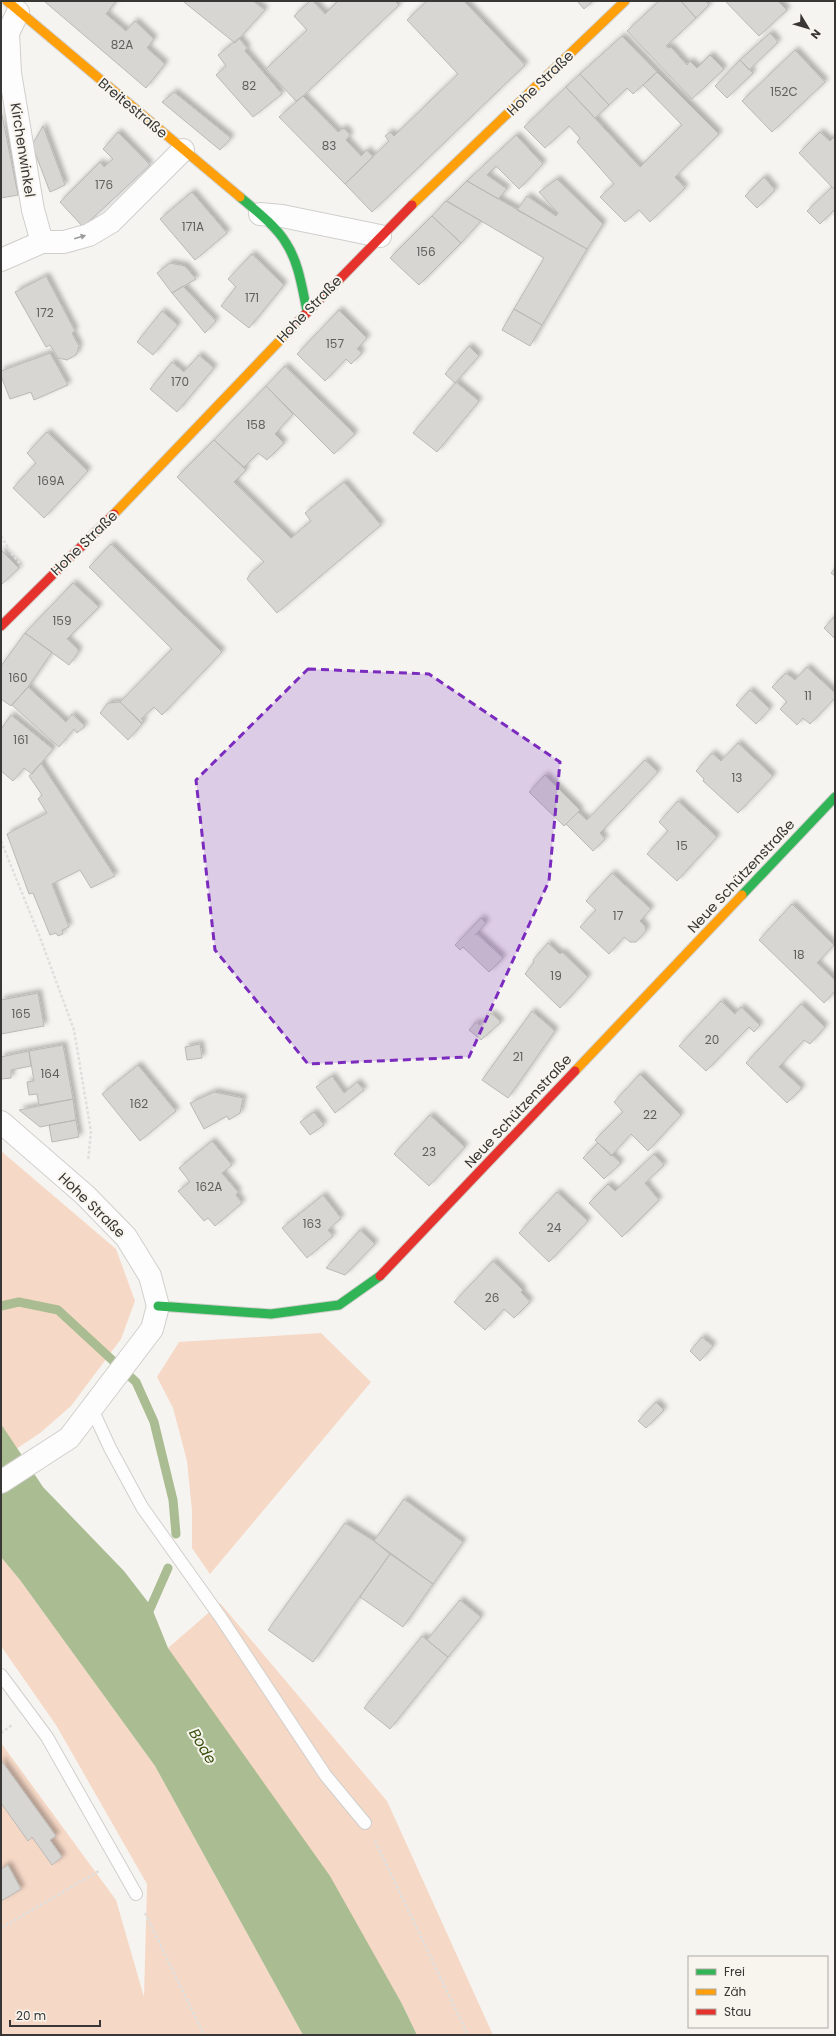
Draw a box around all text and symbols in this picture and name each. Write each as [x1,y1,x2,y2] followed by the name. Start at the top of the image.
[788,8,828,48] north arrow
[807,26,825,42] text: N
[111,36,133,53] house number: 82A
[502,46,578,120] street label: Hohe Straße
[94,73,172,143] street label: Breitestraße
[242,77,256,94] house number: 82
[770,83,798,100] house number: 152C
[6,101,40,199] street label: Kirchenwinkel
[322,137,336,154] house number: 83
[95,176,113,193] house number: 176
[182,218,204,235] house number: 171A
[74,234,86,240] one-way arrow
[417,243,436,260] house number: 156
[272,271,346,347] street label: Hohe Straße
[245,289,259,306] house number: 171
[36,304,54,321] house number: 172
[326,335,344,352] house number: 157
[171,373,189,390] house number: 170
[247,416,265,433] house number: 158
[37,472,65,489] house number: 169A
[46,506,122,580] street label: Hohe Straße
[53,612,71,629] house number: 159
[9,669,28,686] house number: 160
[804,687,812,704] house number: 11
[13,731,29,748] house number: 161
[732,769,742,786] house number: 13
[683,814,799,937] street label: Neue Schützenstraße
[676,837,688,854] house number: 15
[613,907,624,924] house number: 17
[793,946,805,963] house number: 18
[550,967,562,984] house number: 19
[12,1005,31,1022] house number: 165
[705,1031,719,1048] house number: 20
[513,1048,523,1065] house number: 21
[460,1049,576,1172] street label: Neue Schützenstraße
[40,1065,60,1082] house number: 164
[130,1095,148,1112] house number: 162
[643,1106,657,1123] house number: 22
[422,1143,436,1160] house number: 23
[54,1168,130,1242] street label: Hohe Straße
[196,1178,222,1195] house number: 162A
[303,1215,321,1232] house number: 163
[547,1219,562,1236] house number: 24
[485,1289,499,1306] house number: 26
[184,1724,222,1768] water label: Bode
[688,1956,828,2028] legend
[724,1963,745,1980] text: Frei
[724,1983,746,2000] text: Zäh
[10,2002,100,2028] scale bar
[724,2003,751,2020] text: Stau
[16,2007,46,2024] text: 20 m

